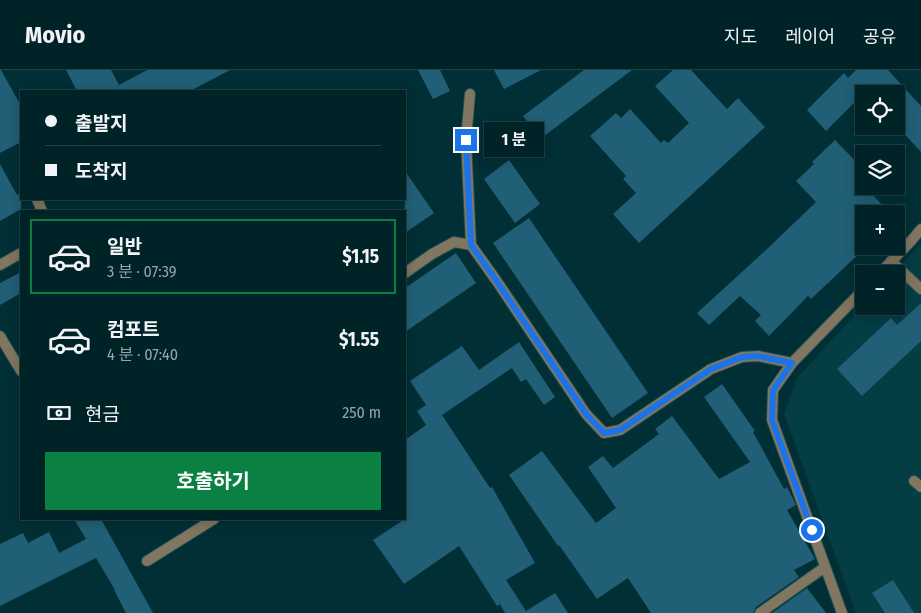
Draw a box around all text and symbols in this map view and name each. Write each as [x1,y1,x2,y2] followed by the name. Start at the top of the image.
[25,21,85,49] text: Movio
[724,26,757,48] text: 지도
[785,26,835,48] text: 레이어
[863,26,896,48] text: 공유
[855,85,905,315] map controls
[855,85,905,135] button: locate
[75,112,127,135] text: 출발지
[484,122,544,158] callout: 1 분
[455,129,477,151] route end
[502,130,526,149] text: 1 분
[855,145,905,195] button: layers
[75,160,127,183] text: 도착지
[855,205,905,255] button: +
[47,234,92,279] icon: car
[107,235,142,258] text: 일반
[342,245,379,268] text: $1.15
[107,262,177,281] text: 3 분 · 07:39
[855,265,905,315] button: −
[47,317,92,362] icon: car
[107,318,159,341] text: 컴포트
[339,328,379,351] text: $1.55
[107,345,178,364] text: 4 분 · 07:40
[45,399,73,427] icon: cash
[85,403,120,426] text: 현금
[342,403,381,422] text: 250 m
[45,452,381,510] button: 호출하기
[801,519,823,541] route start

